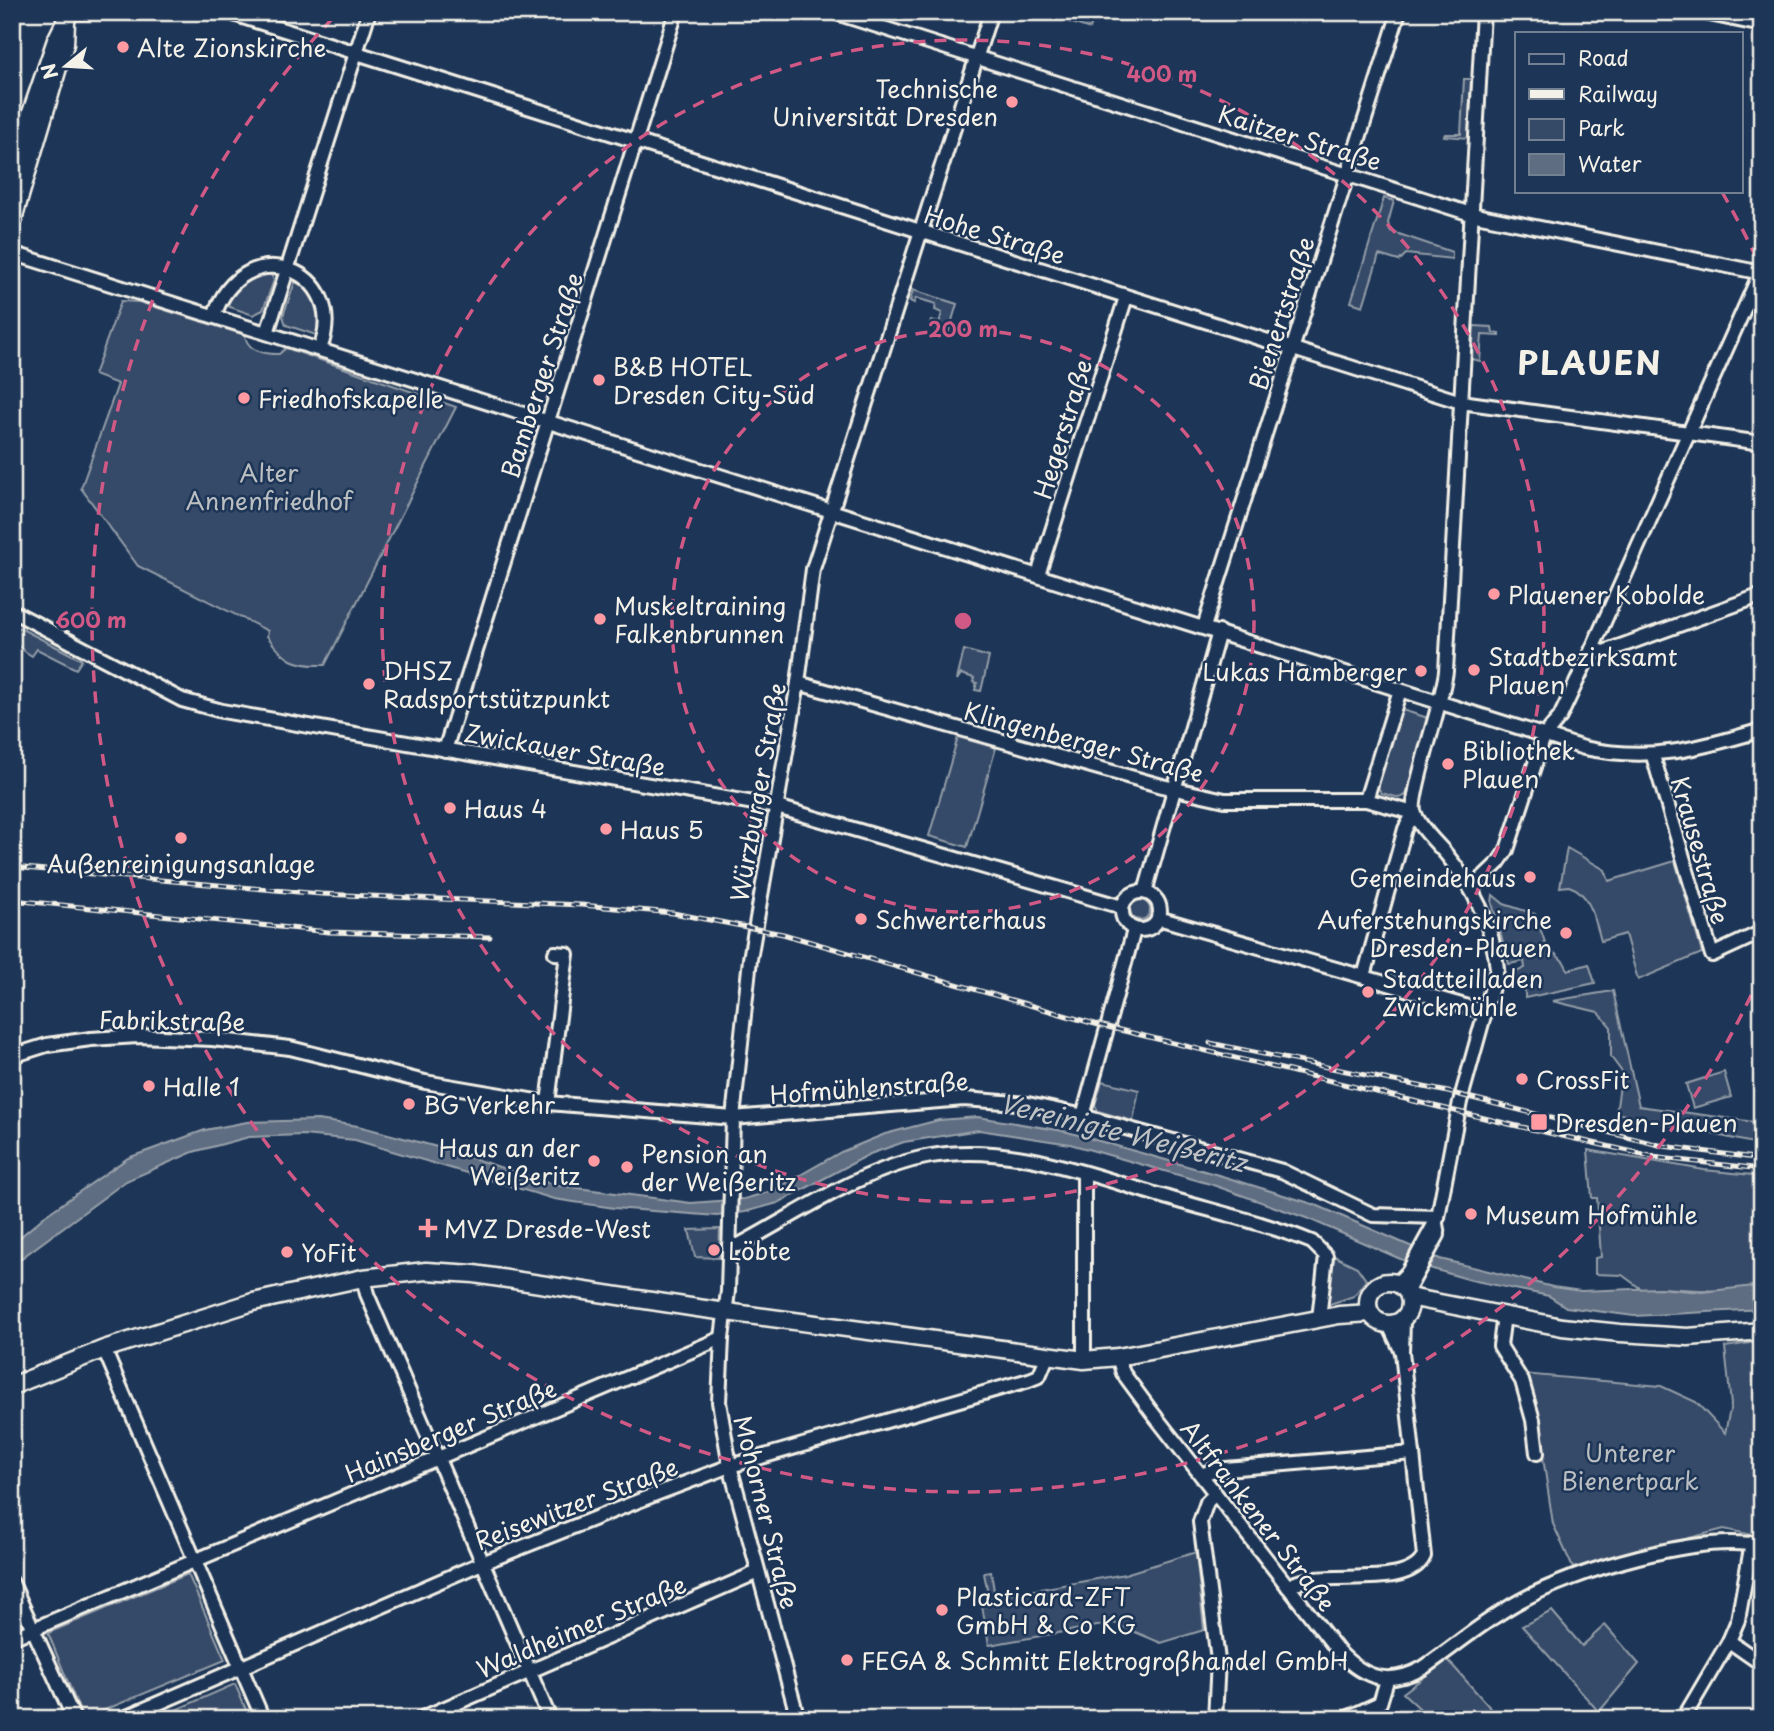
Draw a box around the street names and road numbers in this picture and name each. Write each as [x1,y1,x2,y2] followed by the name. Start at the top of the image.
[1214,95,1386,179] street label: Kaitzer Straße
[920,195,1070,273] street label: Hohe Straße
[1239,232,1323,394] street label: Bienertstraße
[491,267,591,483] street label: Bamberger Straße
[1024,355,1100,503] street label: Hegerstraße
[720,680,794,904] street label: Würzburger Straße
[960,692,1208,790] street label: Klingenberger Straße
[462,714,668,784] street label: Zwickauer Straße
[1663,772,1739,928] street label: Krausestraße
[98,1001,246,1039] street label: Fabrikstraße
[768,1062,970,1112] street label: Hofmühlenstraße
[339,1369,561,1491] street label: Hainsberger Straße
[726,1412,808,1612] street label: Mohorner Straße
[1173,1412,1345,1618] street label: Altfrankener Straße
[469,1448,683,1558] street label: Reisewitzer Straße
[471,1566,691,1686] street label: Waldheimer Straße

